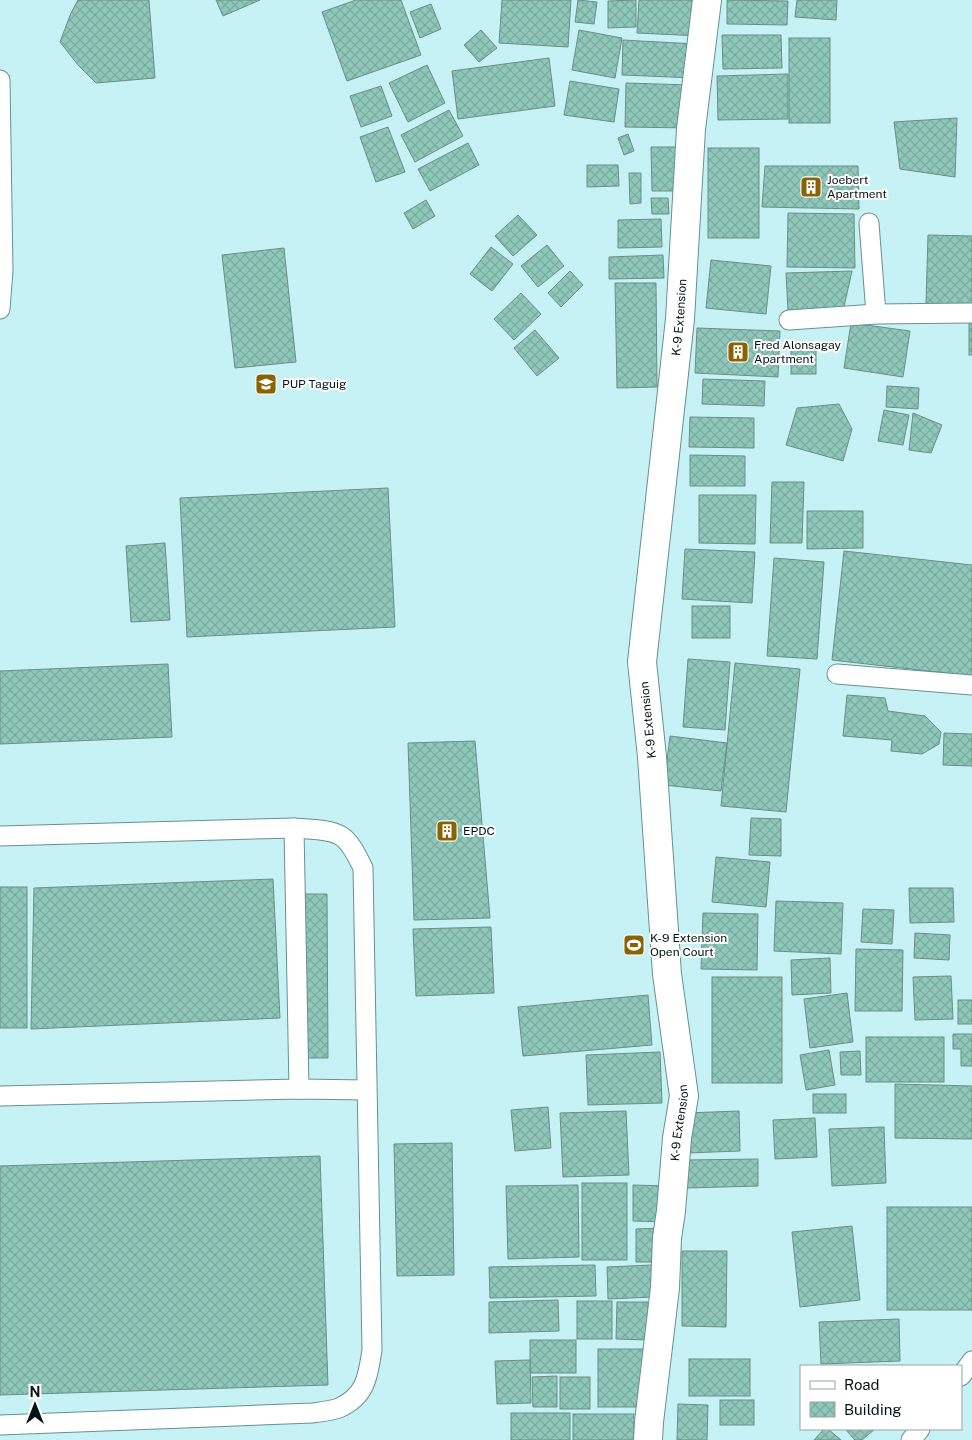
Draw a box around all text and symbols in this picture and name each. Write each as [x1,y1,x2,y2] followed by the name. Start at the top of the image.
[827,173,887,201] place label: Joebert Apartment
[799,175,823,199] building icon: Joebert Apartment
[669,278,689,357] street label: K-9 Extension
[754,338,842,366] place label: Fred Alonsagay Apartment
[726,340,750,364] building icon: Fred Alonsagay Apartment
[254,372,278,396] school or university icon: PUP Taguig
[282,377,346,391] place label: PUP Taguig
[637,681,659,759] street label: K-9 Extension
[435,819,459,843] building icon: EPDC
[463,824,495,838] place label: EPDC
[650,931,727,959] place label: K-9 Extension Open Court
[622,933,646,957] sports icon: K-9 Extension Open Court
[668,1084,691,1162] street label: K-9 Extension
[800,1365,962,1430] legend
[844,1376,880,1393] text: Road
[10,1380,60,1430] north arrow
[30,1384,40,1400] text: N
[844,1401,902,1418] text: Building

